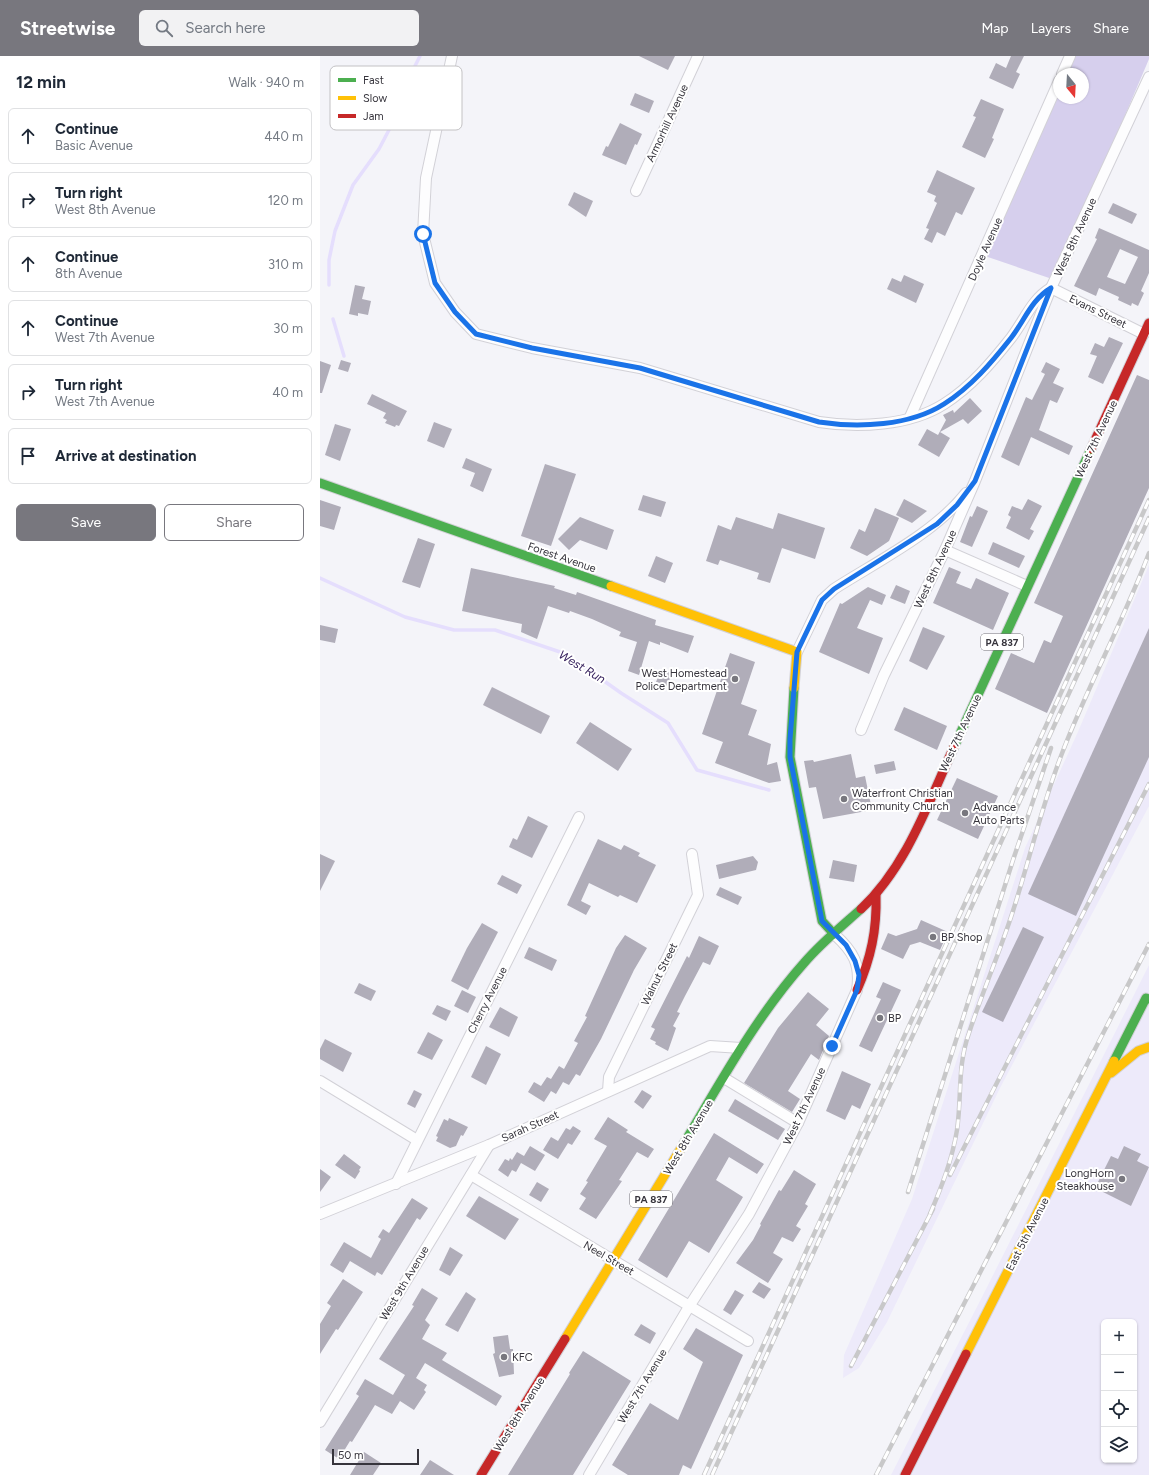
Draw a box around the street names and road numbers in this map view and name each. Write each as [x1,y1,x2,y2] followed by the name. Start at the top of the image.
[644,82,691,164] street label: Armorhill Avenue
[1052,196,1099,279] street label: West 8th Avenue
[966,216,1005,283] street label: Doyle Avenue
[1067,292,1129,331] street label: Evans Street
[1073,398,1120,480] street label: West 7th Avenue
[912,528,959,611] street label: West 8th Avenue
[526,540,598,575] street label: Forest Avenue
[981,634,1023,650] road number: PA 837
[937,692,984,774] street label: West 7th Avenue
[639,941,680,1008] street label: Walnut Street
[465,965,510,1036] street label: Cherry Avenue
[781,1065,828,1147] street label: West 7th Avenue
[661,1097,716,1177] street label: West 8th Avenue
[500,1108,561,1145] street label: Sarah Street
[630,1191,672,1207] road number: PA 837
[1003,1195,1052,1273] street label: East 5th Avenue
[581,1239,636,1278] street label: Neel Street
[377,1244,432,1323] street label: West 9th Avenue
[615,1347,670,1426] street label: West 7th Avenue
[491,1375,547,1454] street label: West 8th Avenue

